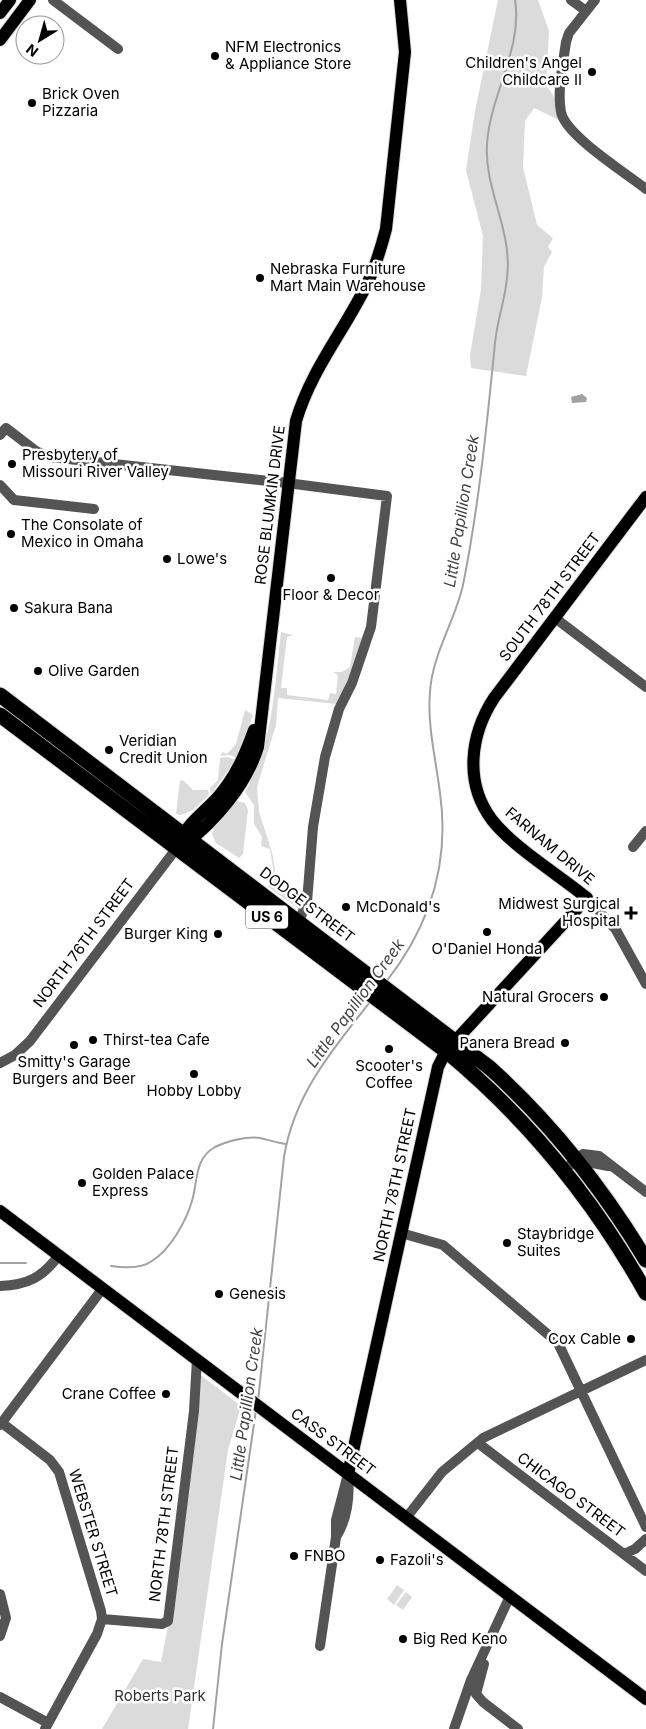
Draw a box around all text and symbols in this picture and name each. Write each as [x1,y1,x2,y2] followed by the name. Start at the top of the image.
[15,15,65,65] north arrow
[225,37,351,73] place label: NFM Electronics & Appliance Store
[22,41,41,61] text: N
[209,50,221,62] marker: NFM Electronics & Appliance Store
[465,53,582,89] place label: Children's Angel Childcare II
[586,66,598,78] marker: Children's Angel Childcare II
[42,84,120,120] place label: Brick Oven Pizzaria
[26,97,38,109] marker: Brick Oven Pizzaria
[270,259,426,295] place label: Nebraska Furniture Mart Main Warehouse
[254,272,266,284] marker: Nebraska Furniture Mart Main Warehouse
[250,424,289,586] street label: ROSE BLUMKIN DRIVE
[439,433,483,589] water label: Little Papillion Creek
[22,445,169,481] place label: Presbytery of Missouri River Valley
[6,458,18,470] marker: Presbytery of Missouri River Valley
[21,515,144,551] place label: The Consolate of Mexico in Omaha
[5,528,17,540] marker: The Consolate of Mexico in Omaha
[495,528,604,665] street label: SOUTH 78TH STREET
[177,549,227,568] place label: Lowe's
[161,553,173,565] marker: Lowe's
[325,572,337,584] marker: Floor & Decor
[282,585,380,604] place label: Floor & Decor
[24,598,113,617] place label: Sakura Bana
[8,602,20,614] marker: Sakura Bana
[48,661,140,680] place label: Olive Garden
[32,665,44,677] marker: Olive Garden
[119,731,208,767] place label: Veridian Credit Union
[103,744,115,756] marker: Veridian Credit Union
[502,803,599,889] street label: FARNAM DRIVE
[256,863,359,947] street label: DODGE STREET
[29,874,138,1011] street label: NORTH 76TH STREET
[498,894,620,930] place label: Midwest Surgical Hospital
[356,897,441,916] place label: McDonald's
[340,901,352,913] marker: McDonald's
[246,906,288,929] road number: US 6
[624,906,638,920] marker: Midwest Surgical Hospital
[124,924,208,943] place label: Burger King
[481,926,493,938] marker: O'Daniel Honda
[212,928,224,940] marker: Burger King
[302,935,409,1071] water label: Little Papillion Creek
[432,939,542,958] place label: O'Daniel Honda
[482,987,594,1006] place label: Natural Grocers
[598,991,610,1003] marker: Natural Grocers
[103,1030,210,1049] place label: Thirst-tea Cafe
[459,1033,555,1052] place label: Panera Bread
[87,1034,99,1046] marker: Thirst-tea Cafe
[559,1037,571,1049] marker: Panera Bread
[68,1039,80,1051] marker: Smitty's Garage Burgers and Beer
[383,1043,395,1055] marker: Scooter's Coffee
[12,1052,136,1088] place label: Smitty's Garage Burgers and Beer
[355,1056,423,1092] place label: Scooter's Coffee
[188,1068,200,1080] marker: Hobby Lobby
[147,1081,242,1100] place label: Hobby Lobby
[369,1106,420,1264] street label: NORTH 78TH STREET
[92,1164,194,1200] place label: Golden Palace Express
[76,1177,88,1189] marker: Golden Palace Express
[517,1224,594,1260] place label: Staybridge Suites
[501,1237,513,1249] marker: Staybridge Suites
[229,1284,286,1303] place label: Genesis
[213,1288,225,1300] marker: Genesis
[225,1326,267,1482] water label: Little Papillion Creek
[548,1329,621,1348] place label: Cox Cable
[625,1333,637,1345] marker: Cox Cable
[62,1384,156,1403] place label: Crane Coffee
[160,1388,172,1400] marker: Crane Coffee
[287,1404,379,1480] street label: CASS STREET
[145,1445,182,1603] street label: NORTH 78TH STREET
[514,1448,629,1541] street label: CHICAGO STREET
[65,1467,122,1599] street label: WEBSTER STREET
[304,1546,345,1565] place label: FNBO
[288,1550,300,1562] marker: FNBO
[390,1550,444,1569] place label: Fazoli's
[374,1554,386,1566] marker: Fazoli's
[413,1629,508,1648] place label: Big Red Keno
[397,1633,409,1645] marker: Big Red Keno
[114,1686,206,1705] park label: Roberts Park

